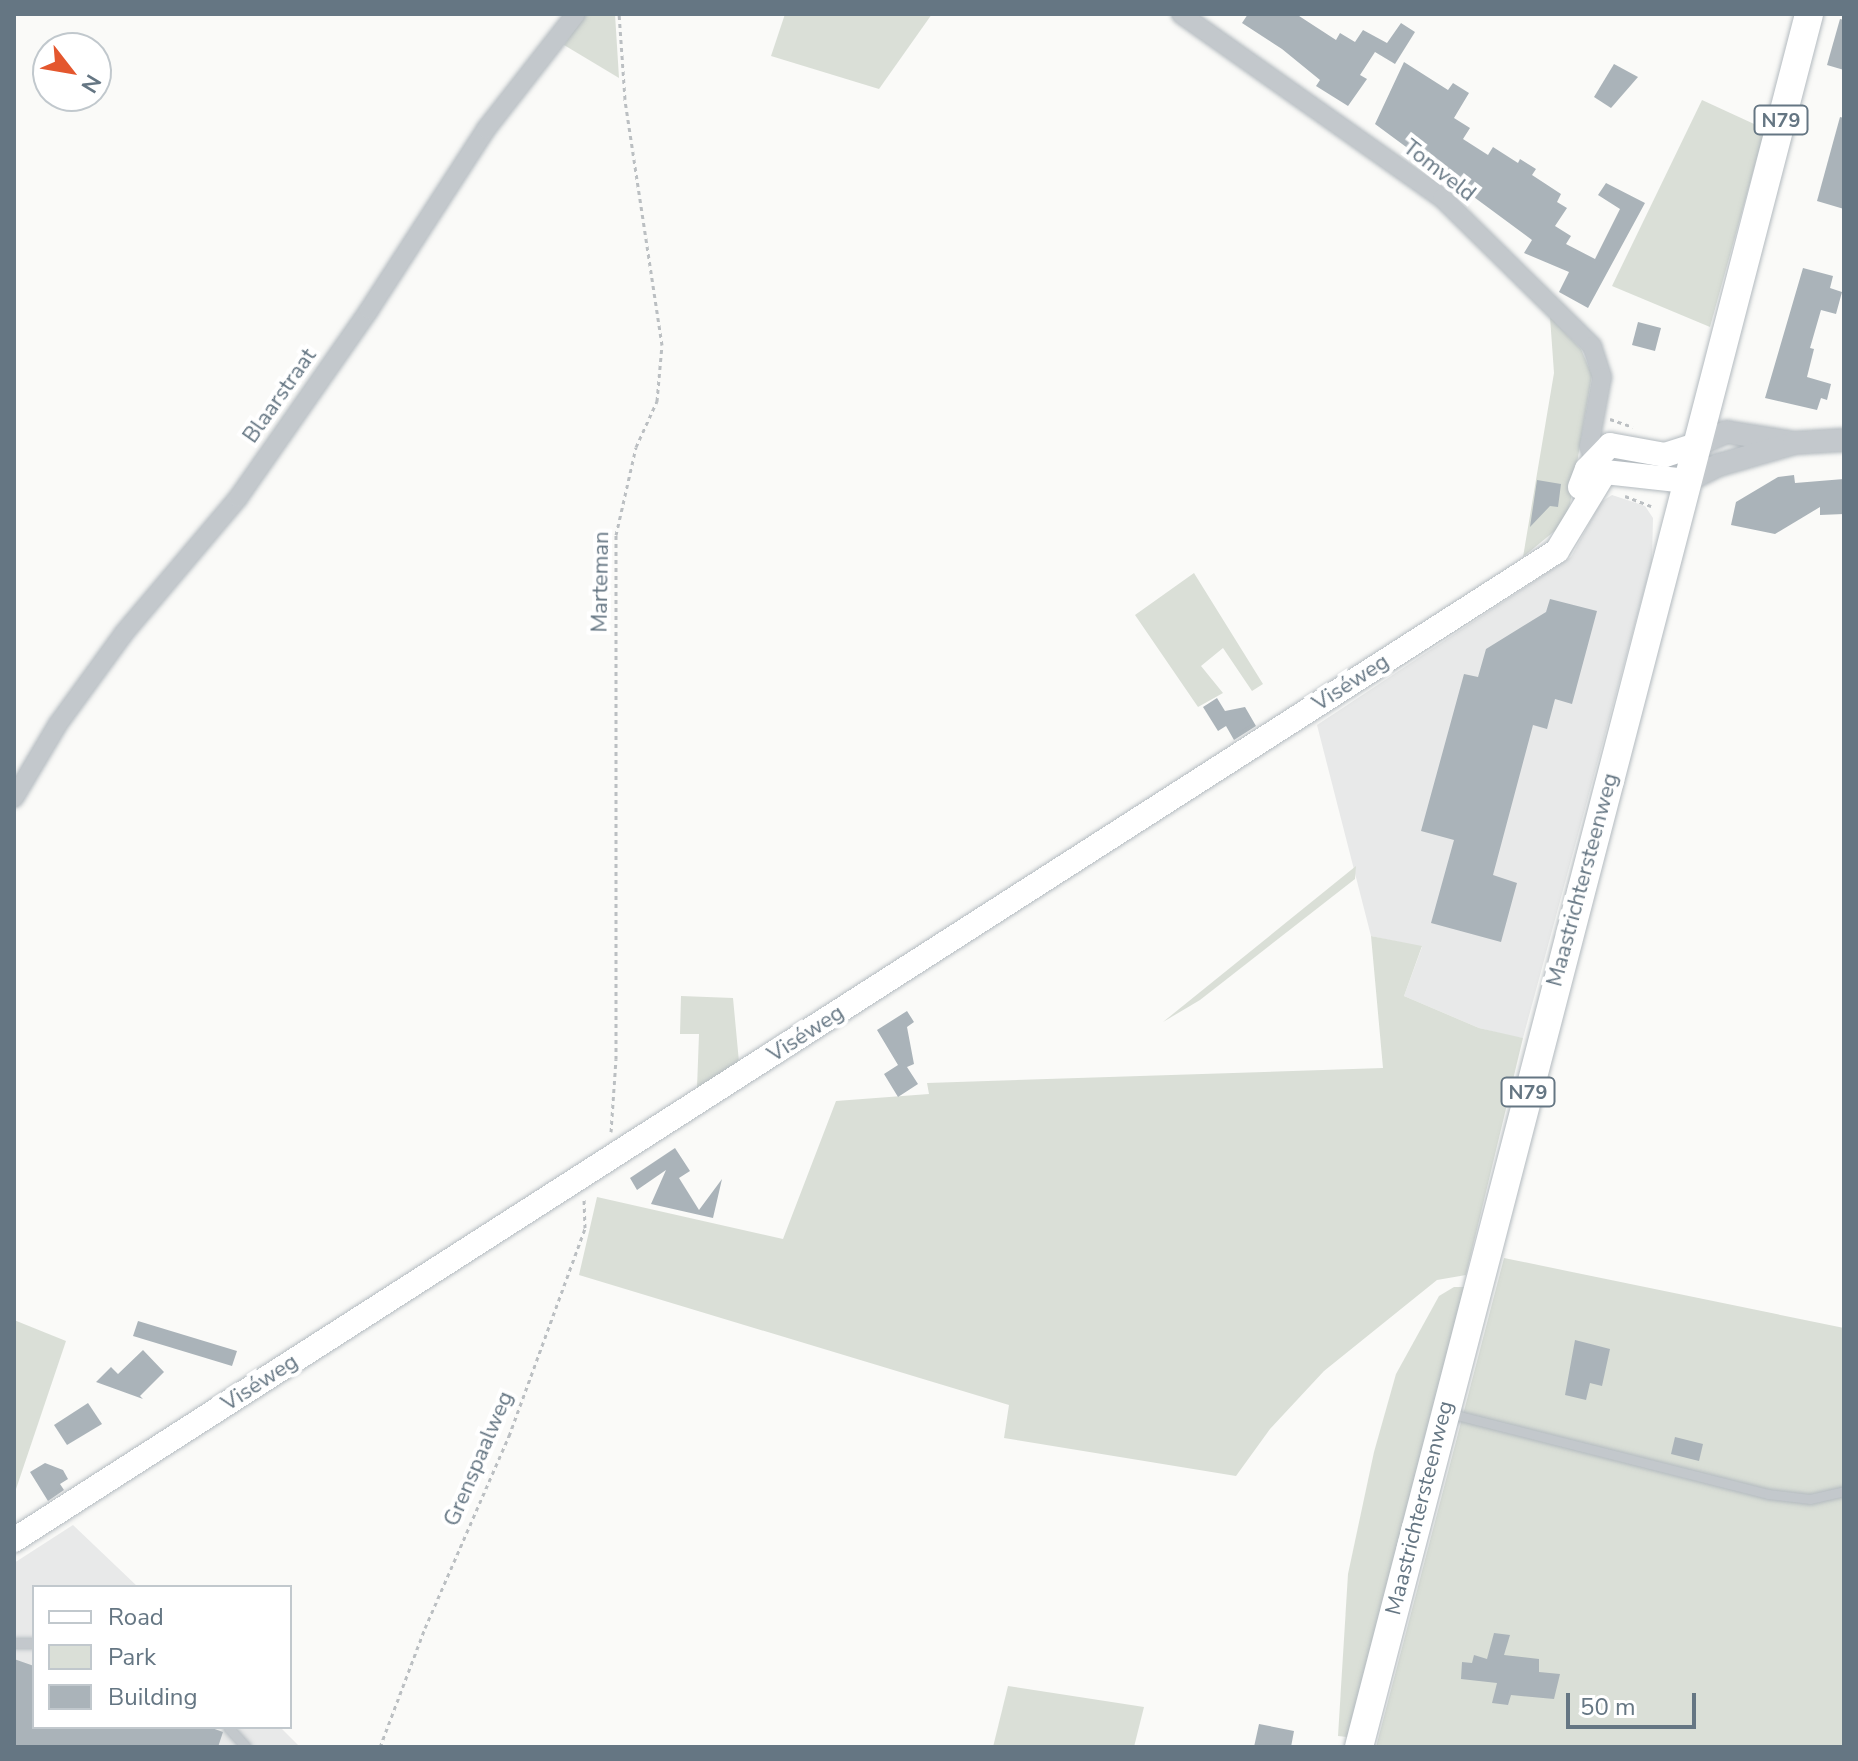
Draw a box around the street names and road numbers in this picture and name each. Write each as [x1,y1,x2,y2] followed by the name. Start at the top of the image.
[1753,104,1809,136] road number: N79
[1398,135,1480,207] street label: Tomveld
[238,344,322,448] street label: Blaarstraat
[587,531,615,633] street label: Marteman
[1308,649,1394,717] street label: Viséweg
[1542,770,1624,990] street label: Maastrichtersteenweg
[763,1000,849,1068] street label: Viséweg
[1500,1076,1556,1108] road number: N79
[217,1349,303,1417] street label: Viséweg
[439,1388,519,1530] street label: Grenspaalweg
[1381,1398,1459,1618] street label: Maastrichtersteenweg

